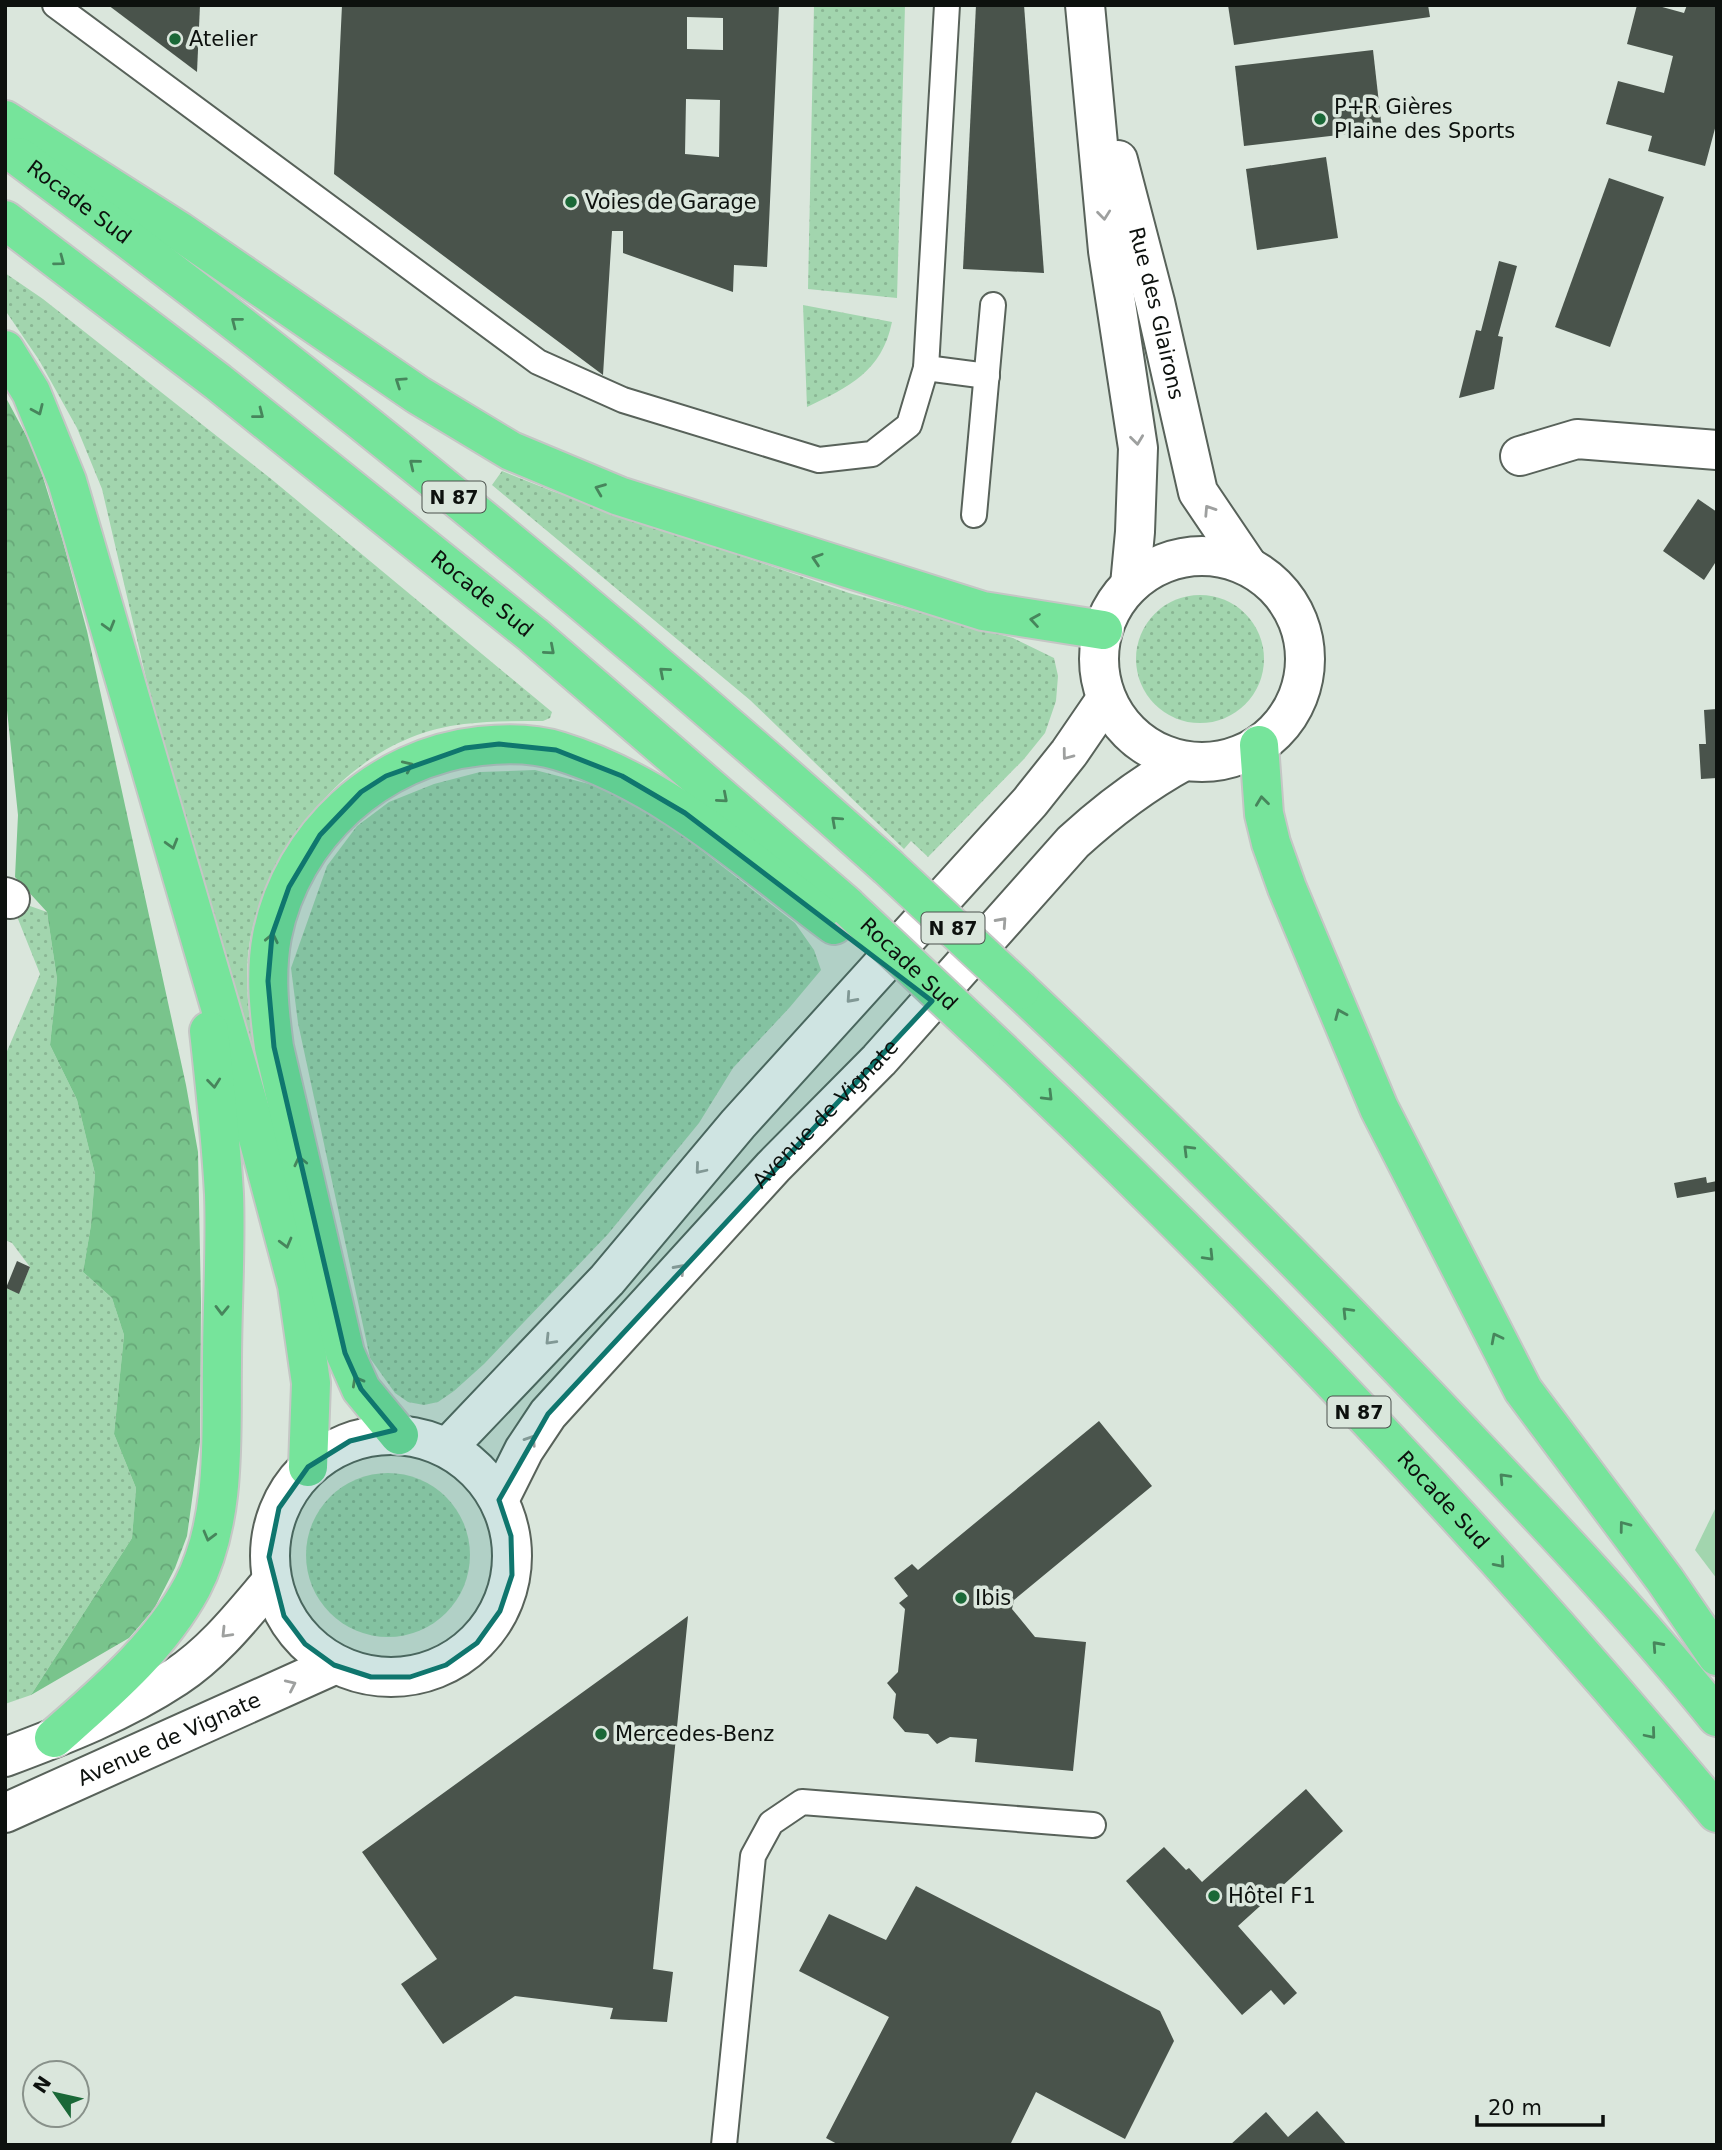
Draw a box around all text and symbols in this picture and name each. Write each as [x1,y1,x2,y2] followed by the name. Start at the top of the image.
[189,27,258,51] place label: Atelier
[167,31,183,47] marker: Atelier
[1334,95,1515,143] place label: P+R Gières Plaine des Sports
[1312,111,1328,127] marker: P+R Gières Plaine des Sports
[22,155,136,249] street label: Rocade Sud
[585,190,757,214] place label: Voies de Garage
[563,194,579,210] marker: Voies de Garage
[1097,209,1112,220] one-way arrow
[1124,224,1189,402] street label: Rue des Glairons
[52,252,64,265] one-way arrow
[231,318,243,331] one-way arrow
[395,378,408,390] one-way arrow
[30,402,44,415] one-way arrow
[252,406,264,419] one-way arrow
[1129,434,1144,446] one-way arrow
[409,460,422,472] one-way arrow
[422,482,486,512] road number: N 87
[595,483,607,497] one-way arrow
[1205,505,1218,518] one-way arrow
[426,546,538,642] street label: Rocade Sud
[811,552,823,567] one-way arrow
[1029,613,1041,628] one-way arrow
[101,619,116,631] one-way arrow
[542,642,555,654] one-way arrow
[660,668,673,680] one-way arrow
[1063,747,1076,760] one-way arrow
[401,760,413,774] one-way arrow
[715,790,728,802] one-way arrow
[1255,795,1270,807] one-way arrow
[831,816,844,829] one-way arrow
[164,838,179,850] one-way arrow
[922,912,984,944] road number: N 87
[855,913,962,1015] street label: Rocade Sud
[994,918,1006,931] one-way arrow
[264,932,279,944] one-way arrow
[847,990,860,1003] one-way arrow
[1334,1009,1348,1021] one-way arrow
[748,1035,903,1193] street label: Avenue de Vignate
[206,1078,221,1089] one-way arrow
[1039,1087,1052,1100] one-way arrow
[1183,1146,1196,1159] one-way arrow
[294,1156,308,1168] one-way arrow
[696,1160,708,1173] one-way arrow
[278,1237,292,1249] one-way arrow
[1201,1248,1214,1261] one-way arrow
[672,1264,685,1277] one-way arrow
[214,1305,230,1316] one-way arrow
[1343,1308,1356,1321] one-way arrow
[546,1332,559,1345] one-way arrow
[1491,1333,1505,1345] one-way arrow
[352,1376,365,1388] one-way arrow
[1328,1396,1390,1428] road number: N 87
[523,1434,536,1447] one-way arrow
[1392,1446,1494,1554] street label: Rocade Sud
[1499,1473,1512,1486] one-way arrow
[1620,1521,1632,1534] one-way arrow
[203,1530,217,1542] one-way arrow
[1492,1555,1505,1568] one-way arrow
[975,1586,1011,1610] place label: Ibis
[953,1590,969,1606] marker: Ibis
[222,1625,235,1638] one-way arrow
[1653,1641,1665,1654] one-way arrow
[284,1679,296,1693] one-way arrow
[74,1688,264,1791] street label: Avenue de Vignate
[615,1722,774,1746] place label: Mercedes-Benz
[593,1726,609,1742] marker: Mercedes-Benz
[1643,1726,1655,1739] one-way arrow
[1228,1884,1316,1908] place label: Hôtel F1
[1206,1888,1222,1904] marker: Hôtel F1
[21,2059,91,2129] north arrow
[28,2072,55,2097] text: N
[1477,2084,1603,2128] scale bar
[1488,2096,1542,2120] text: 20 m

